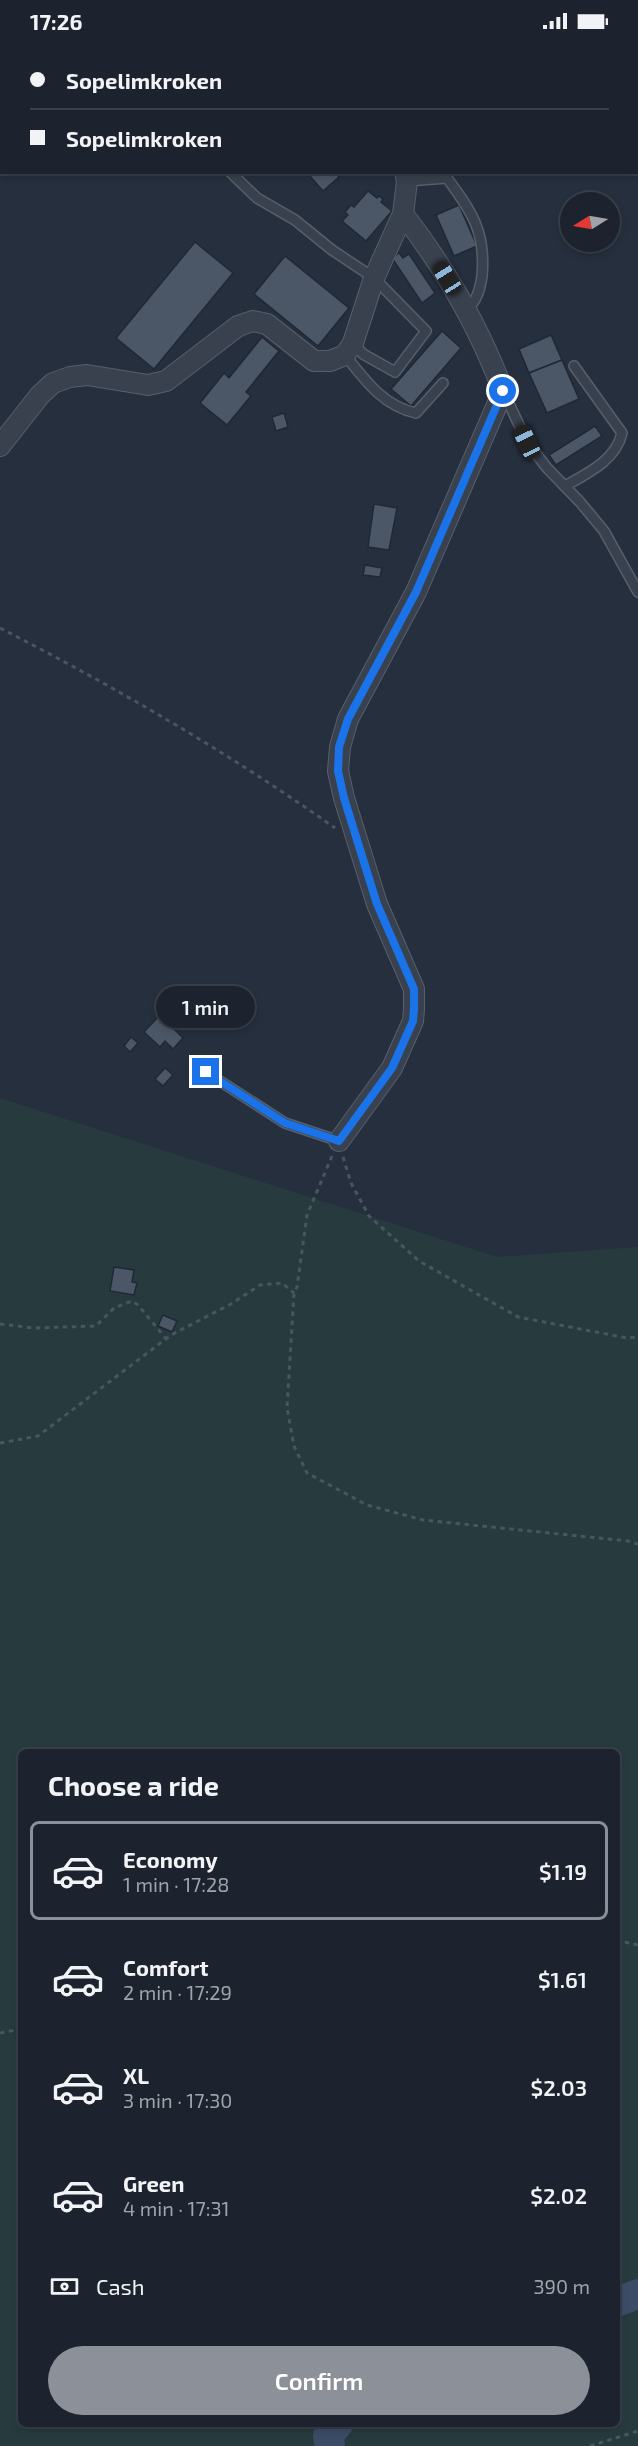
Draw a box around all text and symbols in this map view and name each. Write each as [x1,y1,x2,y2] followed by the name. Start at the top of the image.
[30,8,83,34] text: 17:26
[66,67,222,93] text: Sopelimkroken
[66,125,222,151] text: Sopelimkroken
[560,192,620,252] north arrow
[560,192,620,252] map controls
[430,258,464,298] car
[489,377,516,404] route start
[511,422,543,462] car
[156,985,256,1027] callout: 1 min
[182,995,229,1019] text: 1 min
[192,1058,219,1085] route end
[48,1769,219,1801] text: Choose a ride
[51,1844,105,1898] icon: car
[123,1846,218,1872] text: Economy
[539,1858,587,1884] text: $1.19
[123,1872,229,1896] text: 1 min · 17:28
[51,1952,105,2006] icon: car
[123,1954,208,1980] text: Comfort
[538,1966,587,1992] text: $1.61
[123,1980,232,2004] text: 2 min · 17:29
[51,2060,105,2114] icon: car
[123,2062,149,2088] text: XL
[531,2074,587,2100] text: $2.03
[123,2088,232,2112] text: 3 min · 17:30
[51,2168,105,2222] icon: car
[123,2170,185,2196] text: Green
[530,2182,587,2208] text: $2.02
[123,2196,230,2220] text: 4 min · 17:31
[48,2270,81,2303] icon: cash
[96,2273,145,2299] text: Cash
[533,2274,590,2298] text: 390 m
[48,2346,590,2415] button: Confirm

